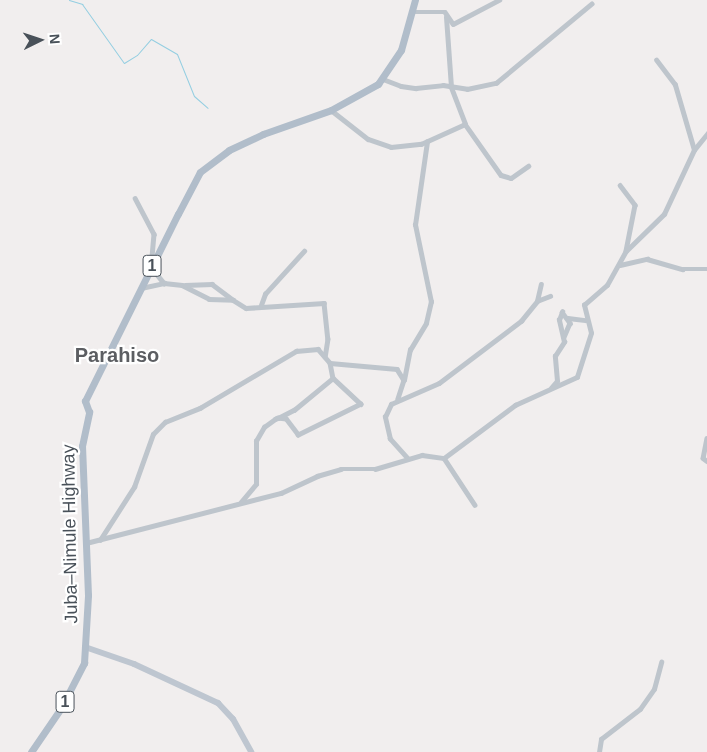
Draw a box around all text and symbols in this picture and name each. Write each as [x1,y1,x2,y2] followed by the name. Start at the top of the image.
[15,15,65,65] north arrow
[47,33,63,45] text: N
[142,252,162,280] road number: 1
[75,343,159,367] district label: Parahiso
[58,444,82,624] street label: Juba–Nimule Highway
[55,689,75,716] road number: 1

